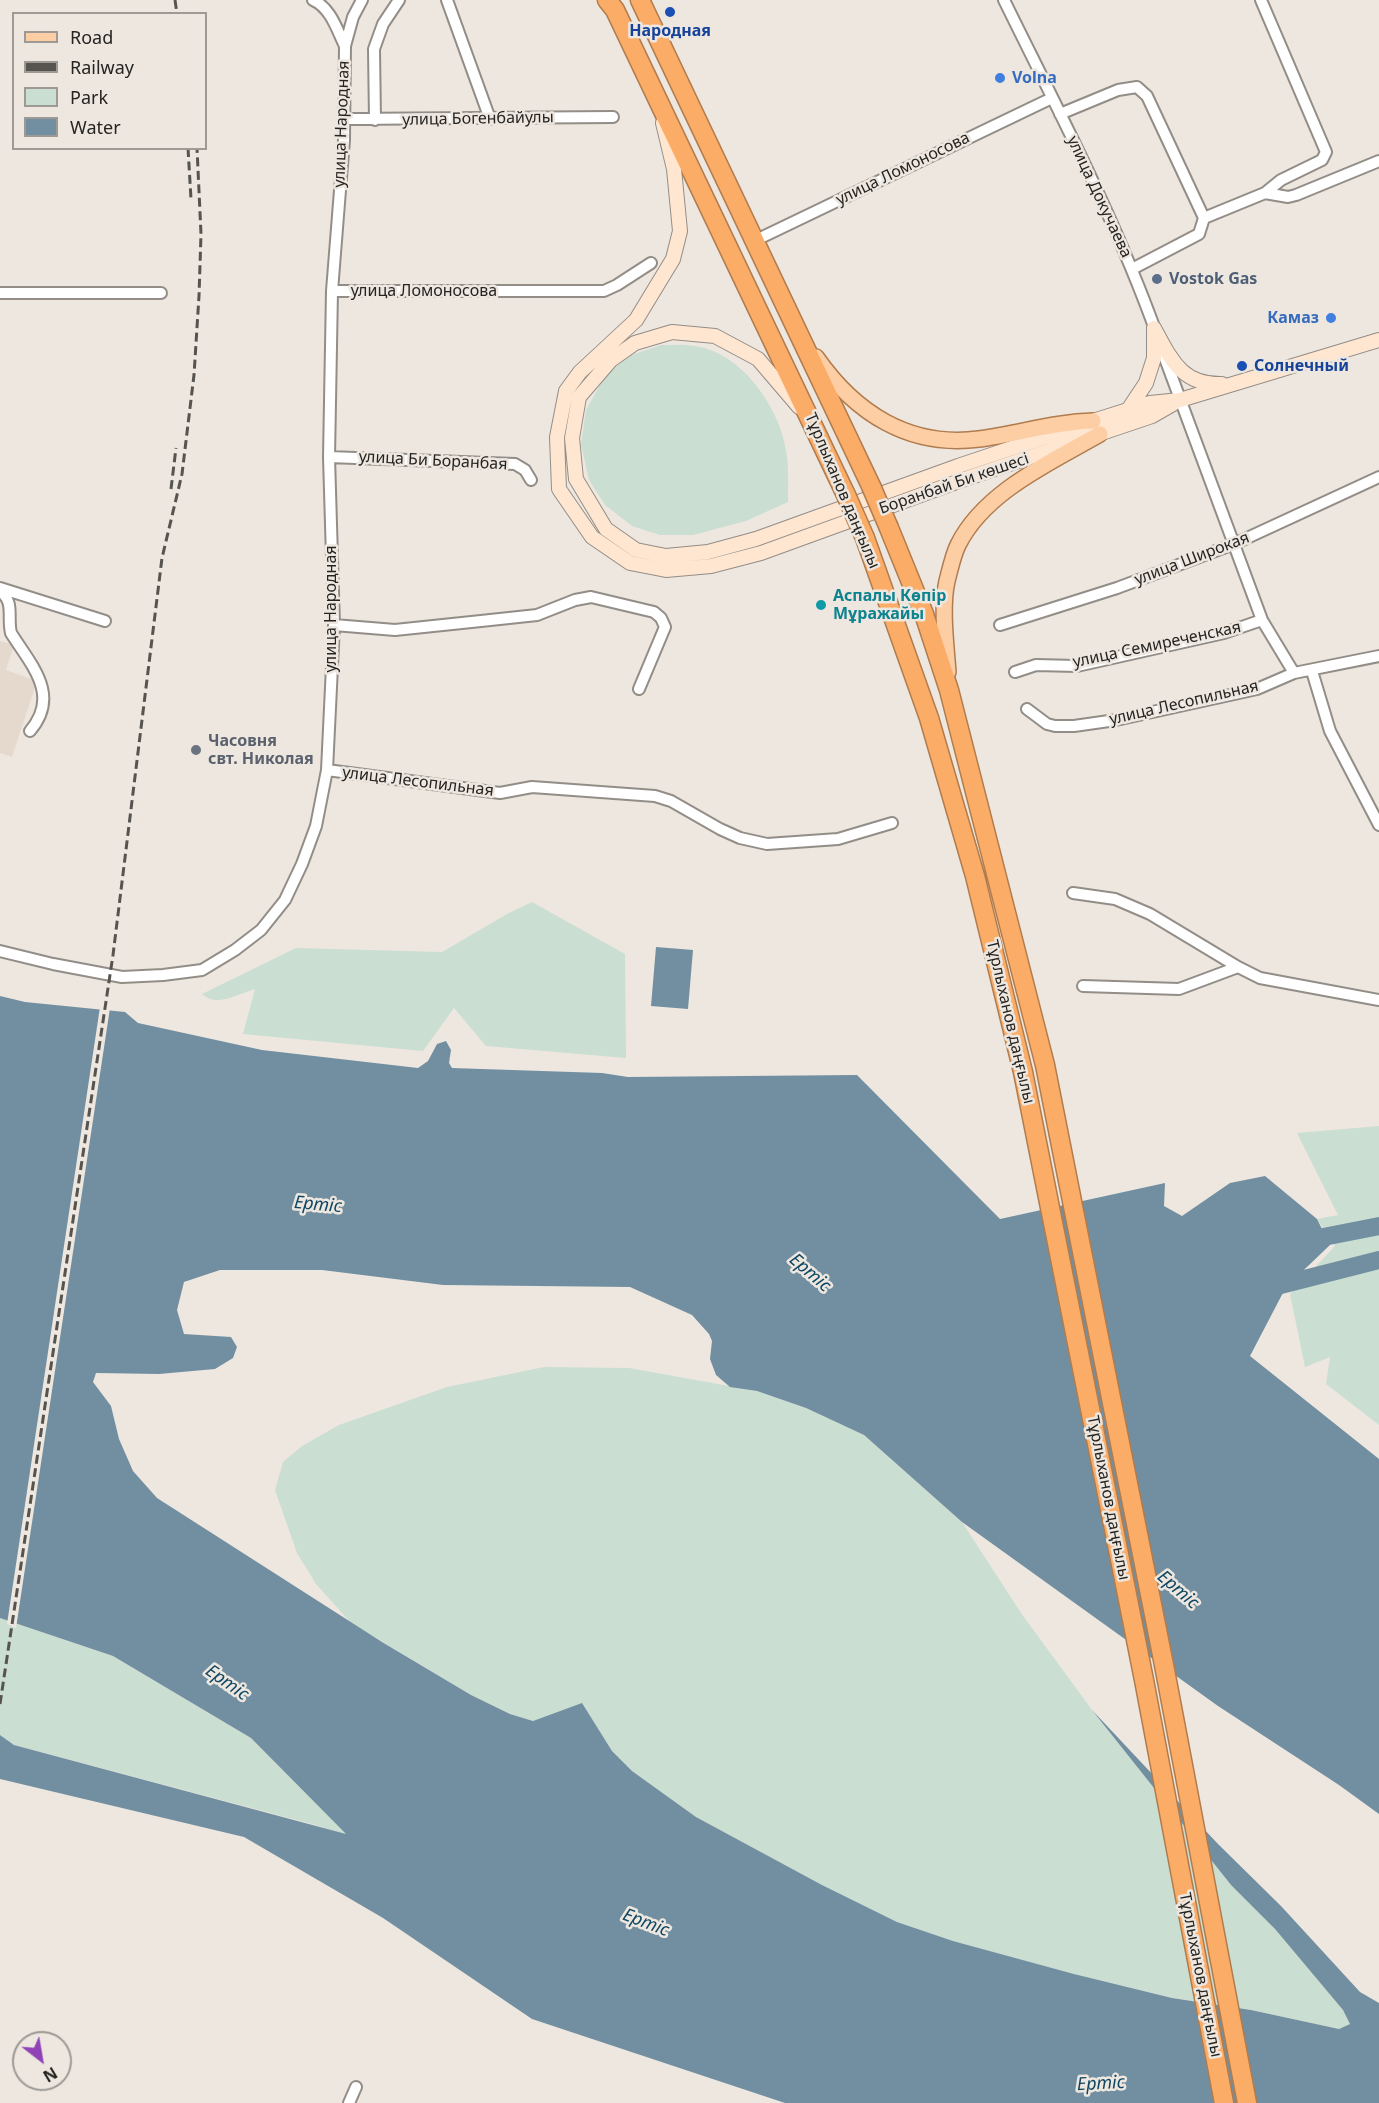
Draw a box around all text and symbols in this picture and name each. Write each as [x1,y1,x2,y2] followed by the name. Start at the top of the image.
[663,5,677,19] marker: Народная
[12,12,207,150] legend
[629,21,711,41] place label: Народная
[70,25,113,49] text: Road
[70,55,134,79] text: Railway
[330,60,354,188] street label: улица Народная
[1012,68,1057,88] place label: Volna
[993,71,1007,85] marker: Volna
[70,85,108,109] text: Park
[402,108,554,130] street label: улица Богенбайулы
[70,115,121,139] text: Water
[833,128,973,210] street label: улица Ломоносова
[1062,133,1136,261] street label: улица Докучаева
[1169,269,1257,289] place label: Vostok Gas
[1150,272,1164,286] marker: Vostok Gas
[351,281,497,301] street label: улица Ломоносова
[1267,308,1319,328] place label: Камаз
[1324,311,1338,325] marker: Камаз
[1254,356,1349,376] place label: Солнечный
[1235,359,1249,373] marker: Солнечный
[800,410,884,572] street label: Тұрлыханов даңғылы
[358,448,508,474] street label: улица Би Боранбая
[877,449,1031,519] street label: Боранбай Би көшесі
[1132,528,1252,590] street label: улица Широкая
[321,545,341,673] street label: улица Народная
[833,586,946,624] place label: Аспалы Көпір Мұражайы
[814,598,828,612] marker: Аспалы Көпір Мұражайы
[1071,618,1243,672] street label: улица Семиреченская
[1108,677,1260,729] street label: улица Лесопильная
[208,731,314,769] place label: Часовня свт. Николая
[189,743,203,757] marker: Часовня свт. Николая
[341,763,495,801] street label: улица Лесопильная
[982,938,1038,1106] street label: Тұрлыханов даңғылы
[293,1192,343,1218] water label: Ертіс
[785,1249,835,1297] water label: Ертіс
[1083,1414,1133,1582] street label: Тұрлыханов даңғылы
[1153,1566,1203,1614] water label: Ертіс
[201,1660,253,1706] water label: Ертіс
[1175,1891,1225,2059] street label: Тұрлыханов даңғылы
[620,1904,672,1942] water label: Ертіс
[12,2031,72,2091] north arrow
[39,2062,61,2087] text: N
[1076,2072,1126,2096] water label: Ертіс

